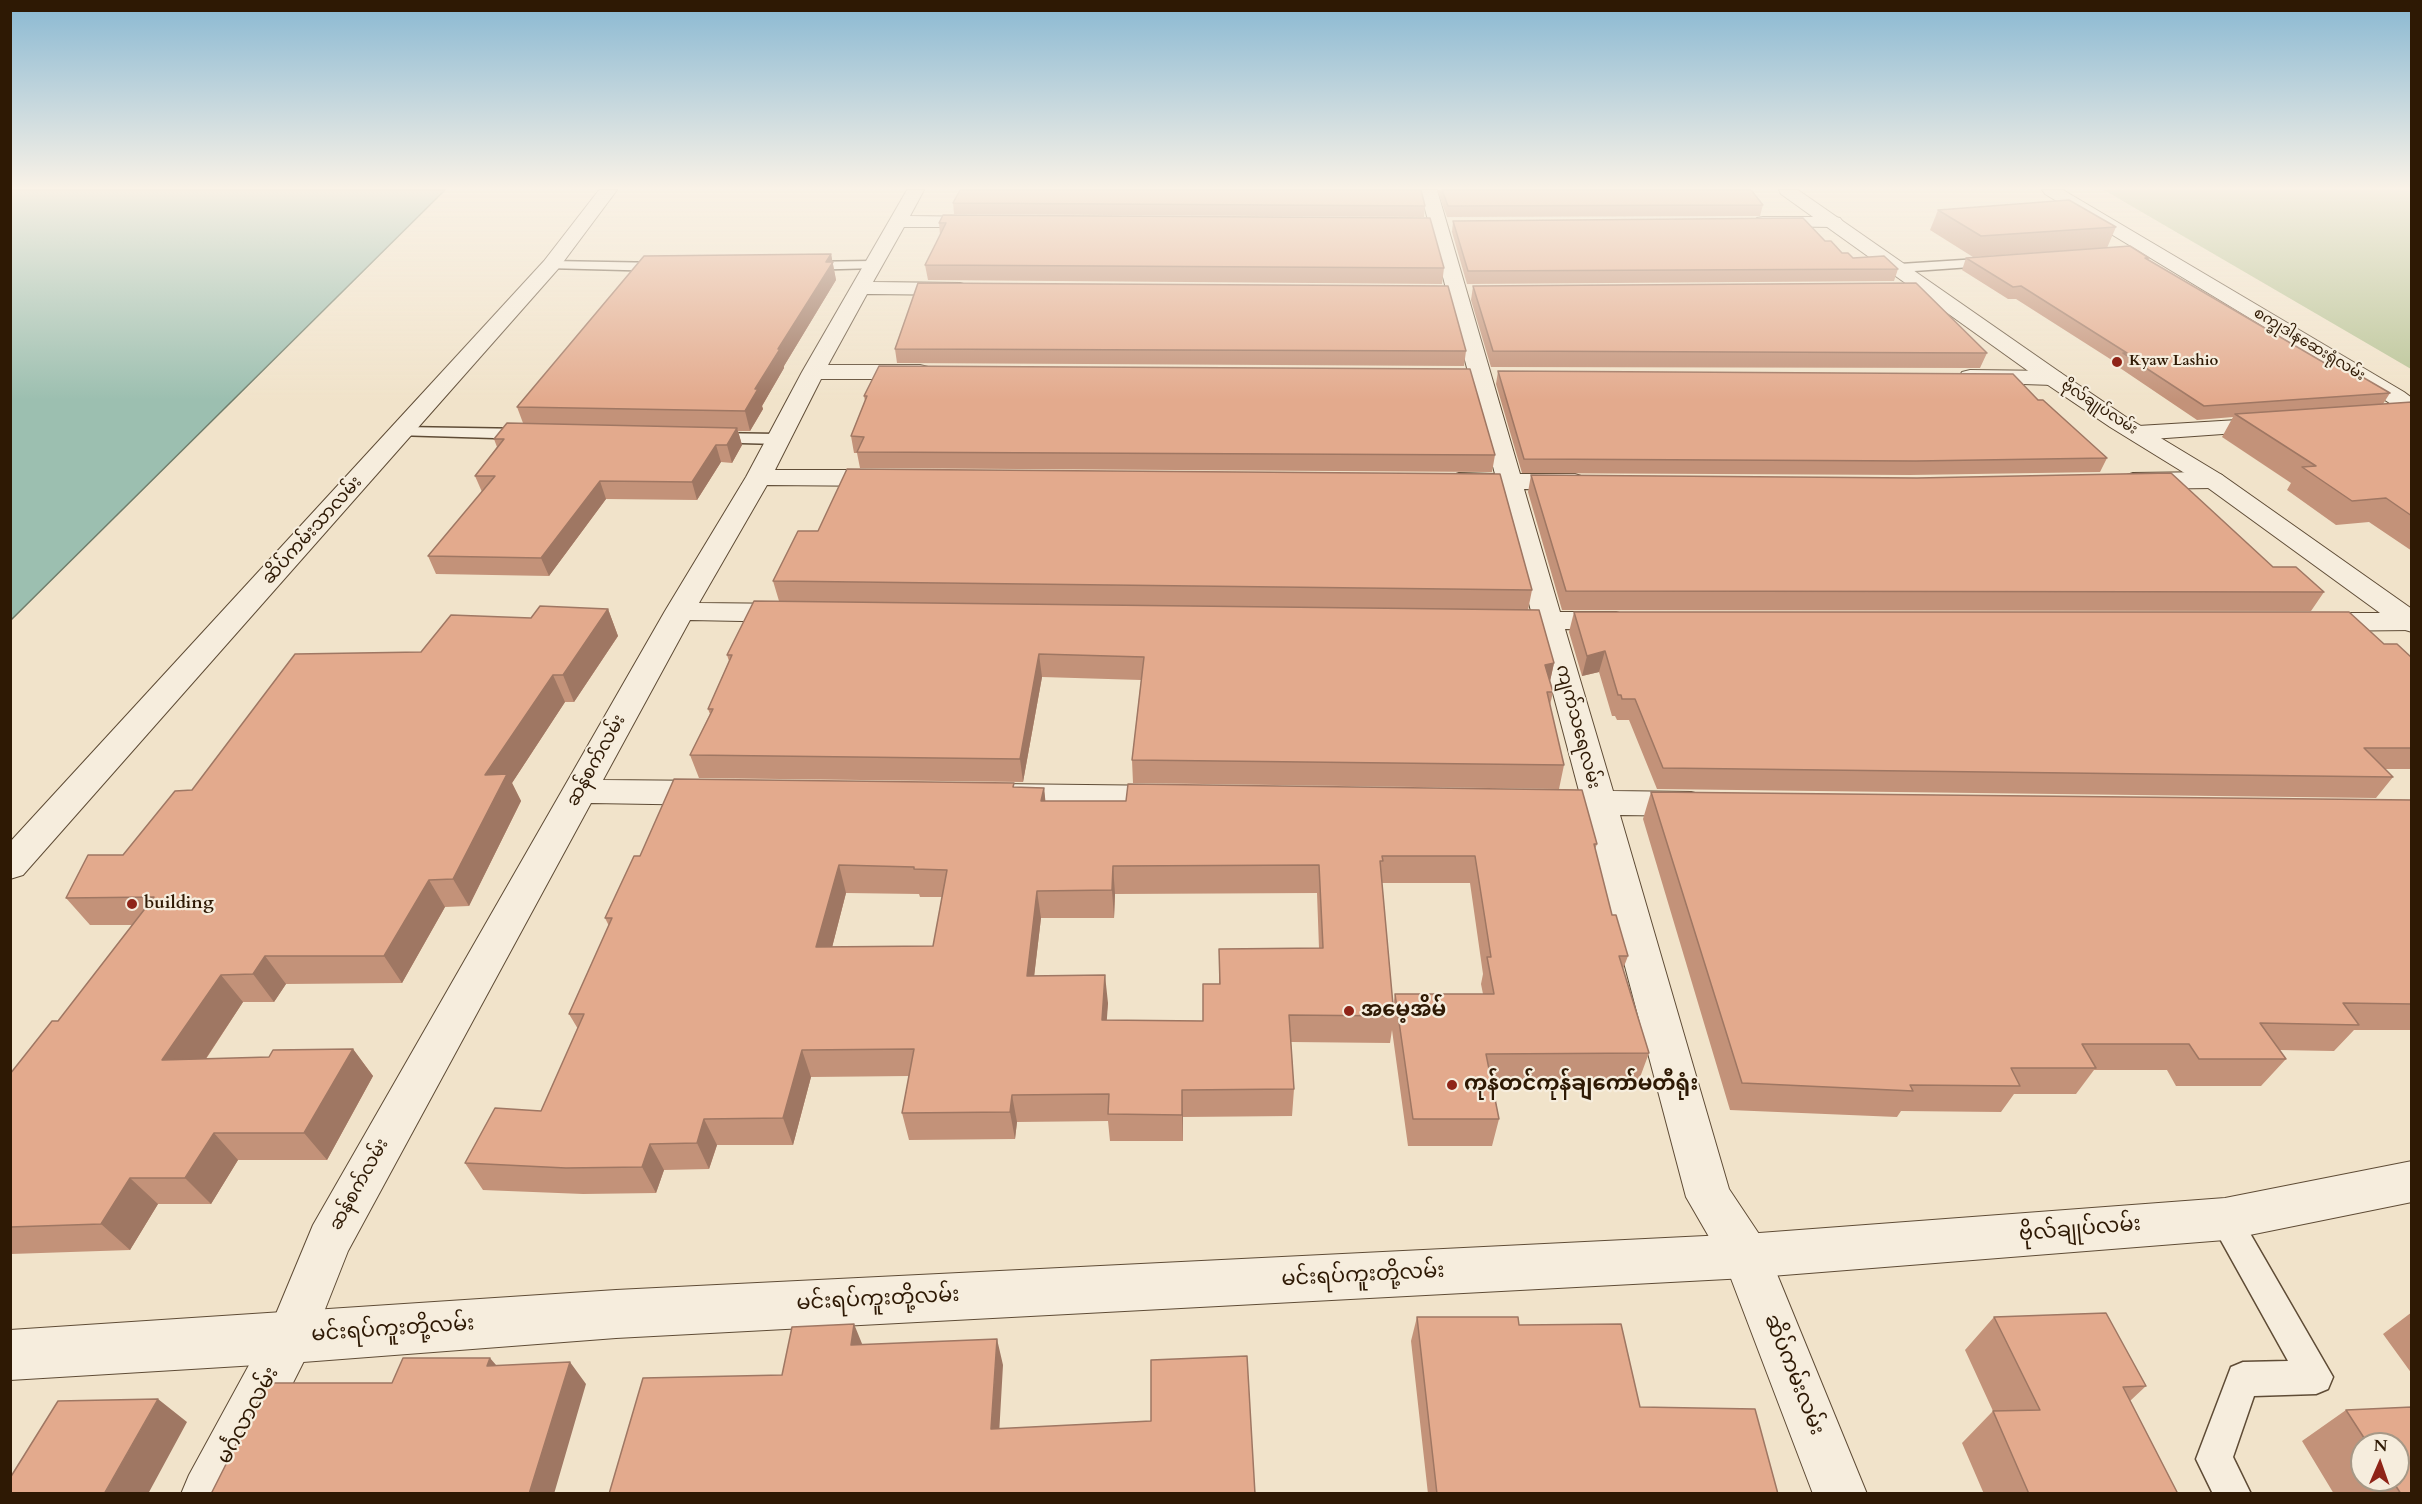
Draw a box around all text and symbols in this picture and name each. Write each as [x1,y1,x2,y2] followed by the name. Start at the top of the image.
[2250,305,2368,385] street label: စက္ခုဒါနဆေးရုံလမ်း
[2129,353,2218,371] place label: Kyaw Lashio
[2110,355,2124,369] marker: Kyaw Lashio
[2057,377,2141,439] street label: ဗိုလ်ချုပ်လမ်း
[259,472,367,590] street label: ဆိပ်ကမ်းသာလမ်း
[1550,663,1604,791] street label: ကျက်သရေလမ်း
[563,711,631,811] street label: ဆန်စက်လမ်း
[144,893,214,915] place label: building
[125,897,139,911] marker: building
[1361,998,1446,1024] place label: အမေ့အိမ်
[1342,1004,1356,1018] marker: အမေ့အိမ်
[1464,1072,1698,1098] place label: ကုန်တင်ကုန်ချကော်မတီရုံး
[1445,1078,1459,1092] marker: ကုန်တင်ကုန်ချကော်မတီရုံး
[326,1135,394,1235] street label: ဆန်စက်လမ်း
[2018,1212,2142,1248] street label: ဗိုလ်ချုပ်လမ်း
[1281,1259,1445,1293] street label: မင်းရပ်ကူးတို့လမ်း
[796,1283,960,1317] street label: မင်းရပ်ကူးတို့လမ်း
[1757,1311,1829,1439] street label: ဆိပ်ကမ်းလမ်း
[311,1312,475,1348] street label: မင်းရပ်ကူးတို့လမ်း
[213,1363,285,1469] street label: မင်္ဂလာလမ်း
[2350,1432,2410,1492] north arrow
[2373,1435,2388,1457] text: N

